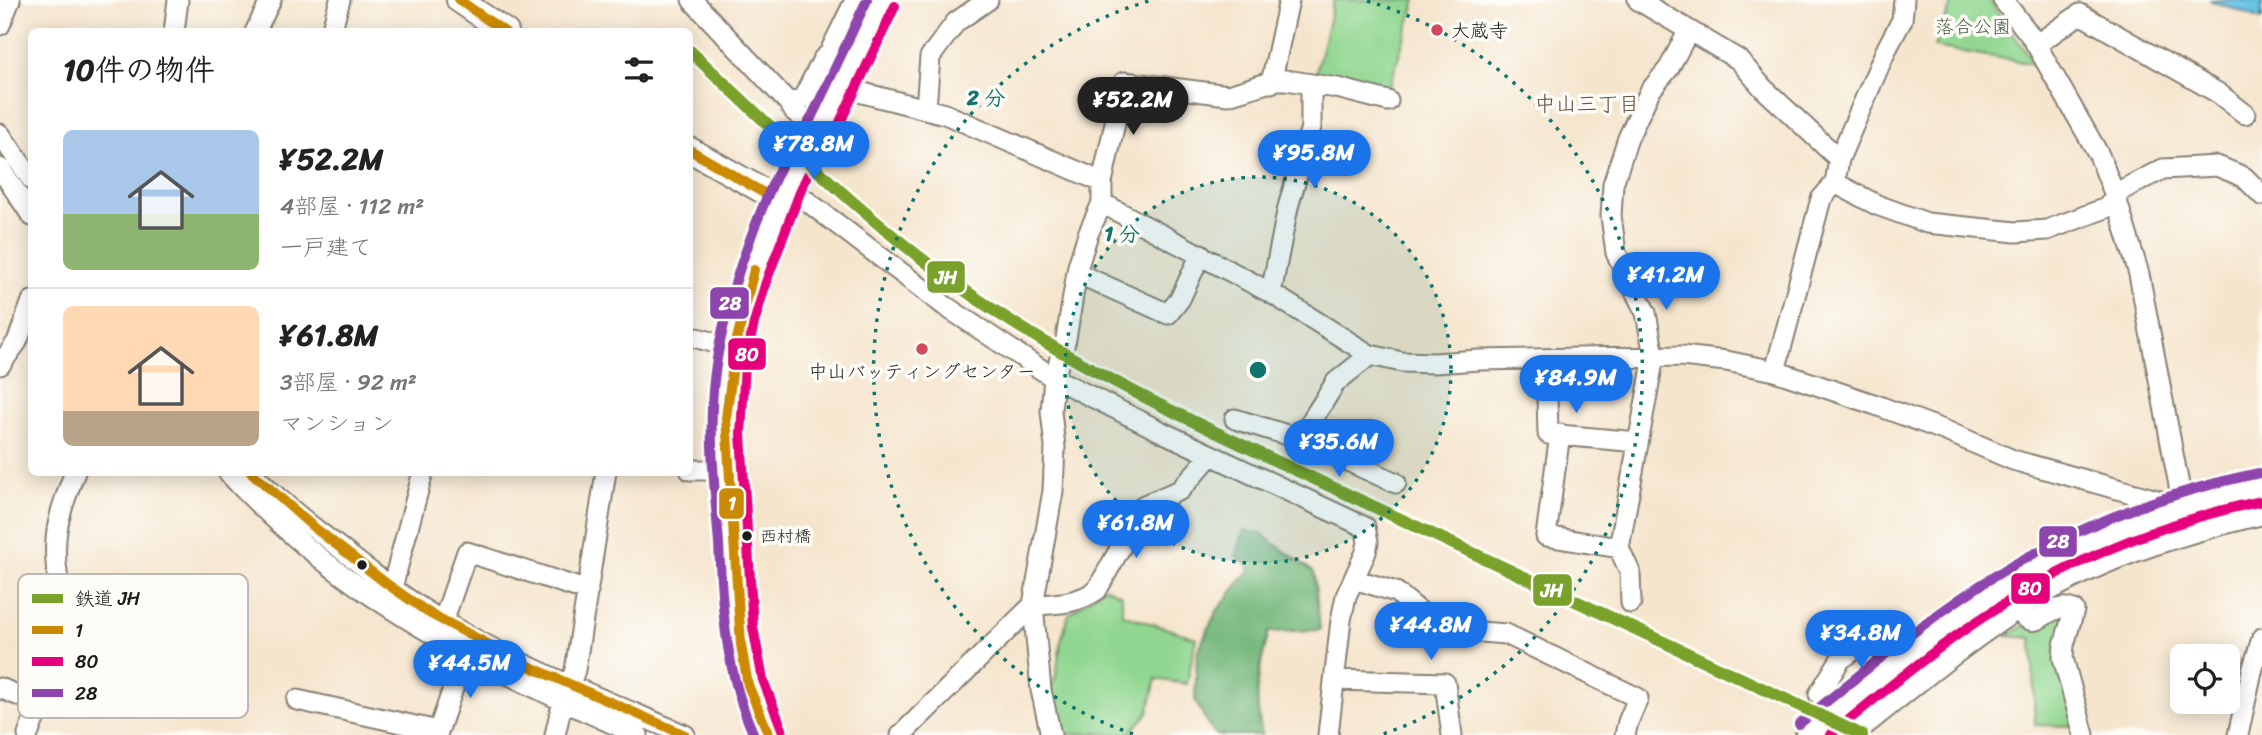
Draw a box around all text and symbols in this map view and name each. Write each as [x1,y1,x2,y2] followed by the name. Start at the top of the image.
[1935,10,2011,43] park label: 落合公園
[1451,14,1508,47] place label: 大蔵寺
[1429,22,1445,38] marker: 大蔵寺
[63,43,215,97] text: 10件の物件
[620,51,658,89] icon: filters
[1076,78,1190,137] pin: ¥52.2M
[966,79,1005,117] text: 2 分
[1093,79,1173,120] text: ¥52.2M
[1535,85,1640,123] district label: 中山三丁目
[757,122,871,181] pin: ¥78.8M
[774,123,854,164] text: ¥78.8M
[1257,130,1371,190] pin: ¥95.8M
[280,132,383,186] text: ¥52.2M
[1274,132,1354,173] text: ¥95.8M
[119,158,203,242] icon: home
[280,186,424,227] text: 4部屋 · 112 m²
[1104,215,1140,253] text: 1 分
[280,227,372,268] text: 一戸建て
[1609,252,1723,312] pin: ¥41.2M
[1628,254,1704,295] text: ¥41.2M
[926,260,966,294] line badge: JH
[934,261,958,294] text: JH
[709,286,750,320] line badge: 28
[718,287,742,320] text: 28
[280,308,378,362] text: ¥61.8M
[119,334,203,418] icon: home
[727,337,767,371] line badge: 80
[734,338,759,371] text: 80
[914,341,930,357] marker: 中山バッティングセンター
[808,355,1036,388] place label: 中山バッティングセンター
[1519,356,1633,415] pin: ¥84.9M
[1536,357,1616,398] text: ¥84.9M
[1246,358,1270,382] centre of rings
[280,362,417,403] text: 3部屋 · 92 m²
[280,403,394,444] text: マンション
[1282,420,1396,479] pin: ¥35.6M
[1300,421,1378,462] text: ¥35.6M
[718,487,745,520] line badge: 1
[728,487,736,520] text: 1
[1079,500,1193,560] pin: ¥61.8M
[1098,502,1174,543] text: ¥61.8M
[760,521,811,551] place label: 西村橋
[2038,525,2078,558] line badge: 28
[2046,525,2070,558] text: 28
[740,529,754,543] marker: 西村橋
[355,558,369,572] unlabelled marker
[2010,572,2051,605] line badge: 80
[2017,572,2042,605] text: 80
[1532,573,1573,607] line badge: JH
[18,574,248,718] legend
[1540,574,1564,607] text: JH
[75,582,141,615] text: 鉄道 JH
[1374,602,1488,662] pin: ¥44.8M
[1390,604,1472,645] text: ¥44.8M
[1804,610,1918,670] pin: ¥34.8M
[1821,612,1901,653] text: ¥34.8M
[75,614,83,647] text: 1
[413,640,527,700] pin: ¥44.5M
[429,642,511,683] text: ¥44.5M
[2170,644,2240,714] map controls
[2170,644,2240,714] button: locate
[75,645,98,678] text: 80
[75,677,98,710] text: 28

